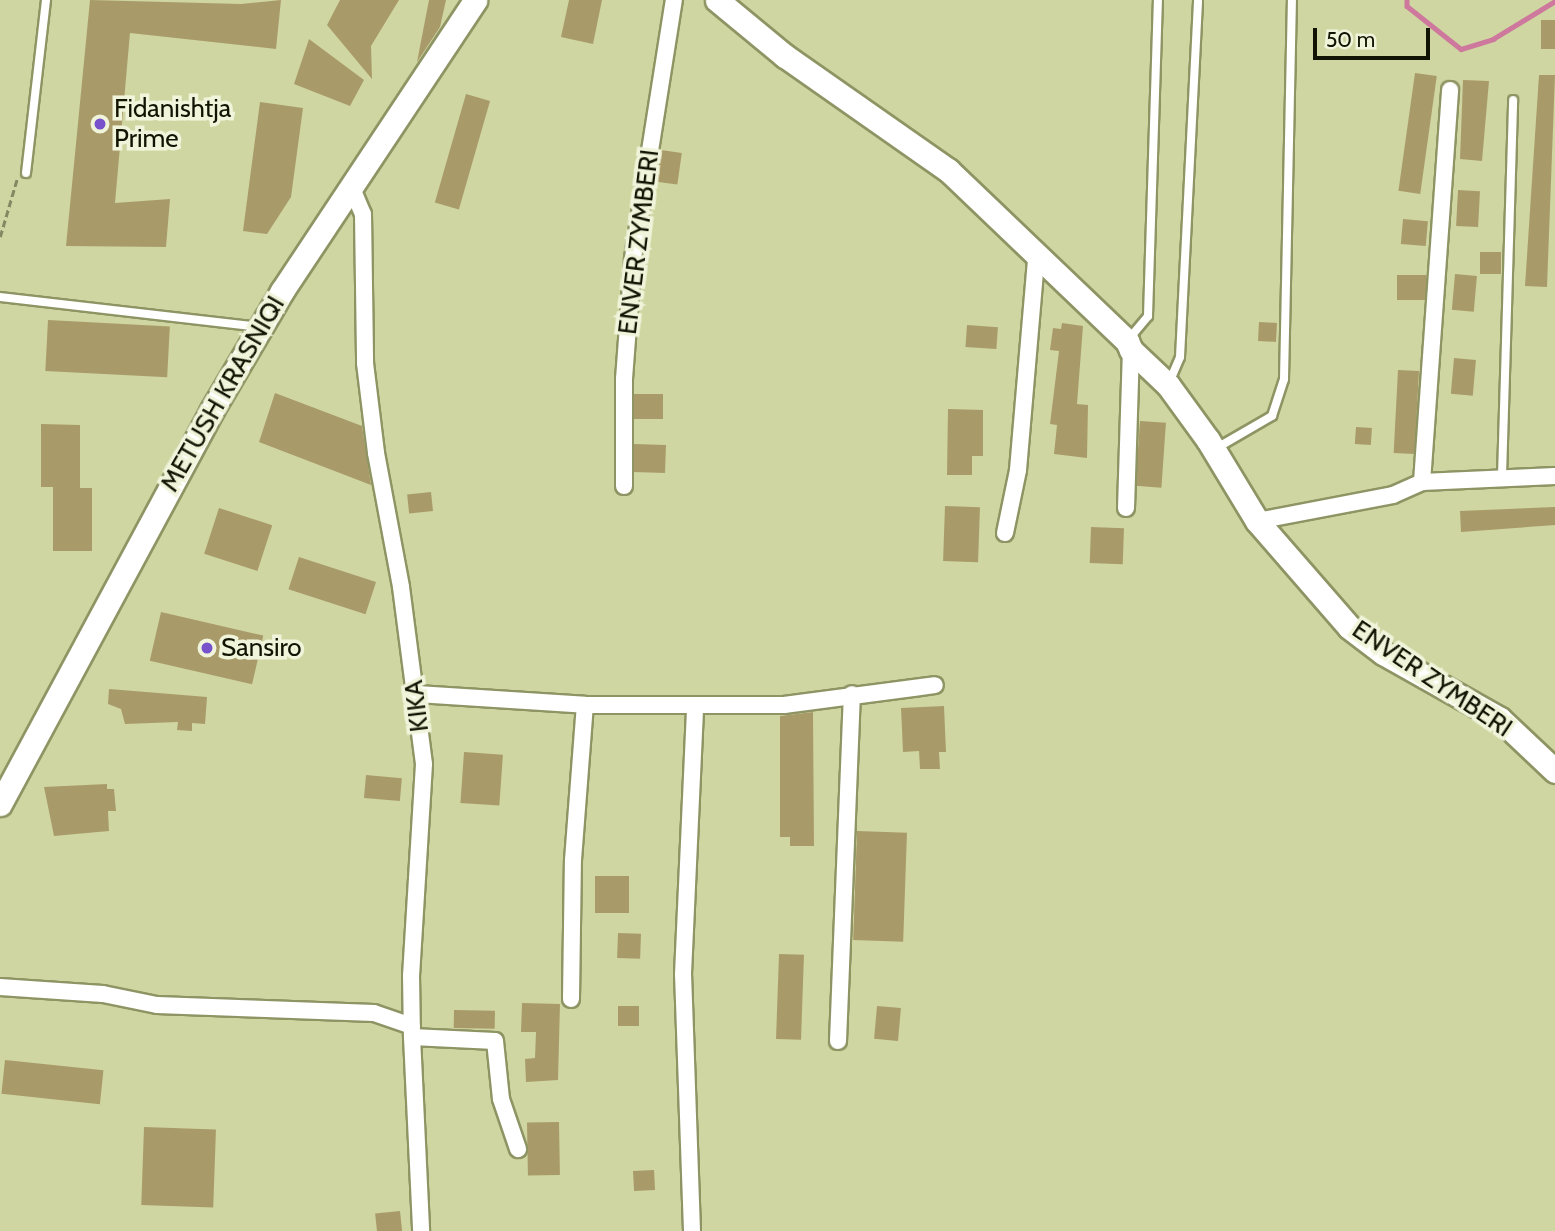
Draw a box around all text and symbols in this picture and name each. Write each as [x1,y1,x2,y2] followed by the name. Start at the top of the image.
[1317,14,1434,58] scale bar
[1326,27,1375,52] text: 50 m
[114,93,231,154] place label: Fidanishtja Prime
[92,116,108,132] marker: Fidanishtja Prime
[612,148,666,336] street label: ENVER ZYMBERI
[154,291,292,497] street label: METUSH KRASNIQI
[1346,614,1518,744] street label: ENVER ZYMBERI
[221,632,302,664] place label: Sansiro
[199,640,215,656] marker: Sansiro
[398,678,436,734] street label: KIKA

